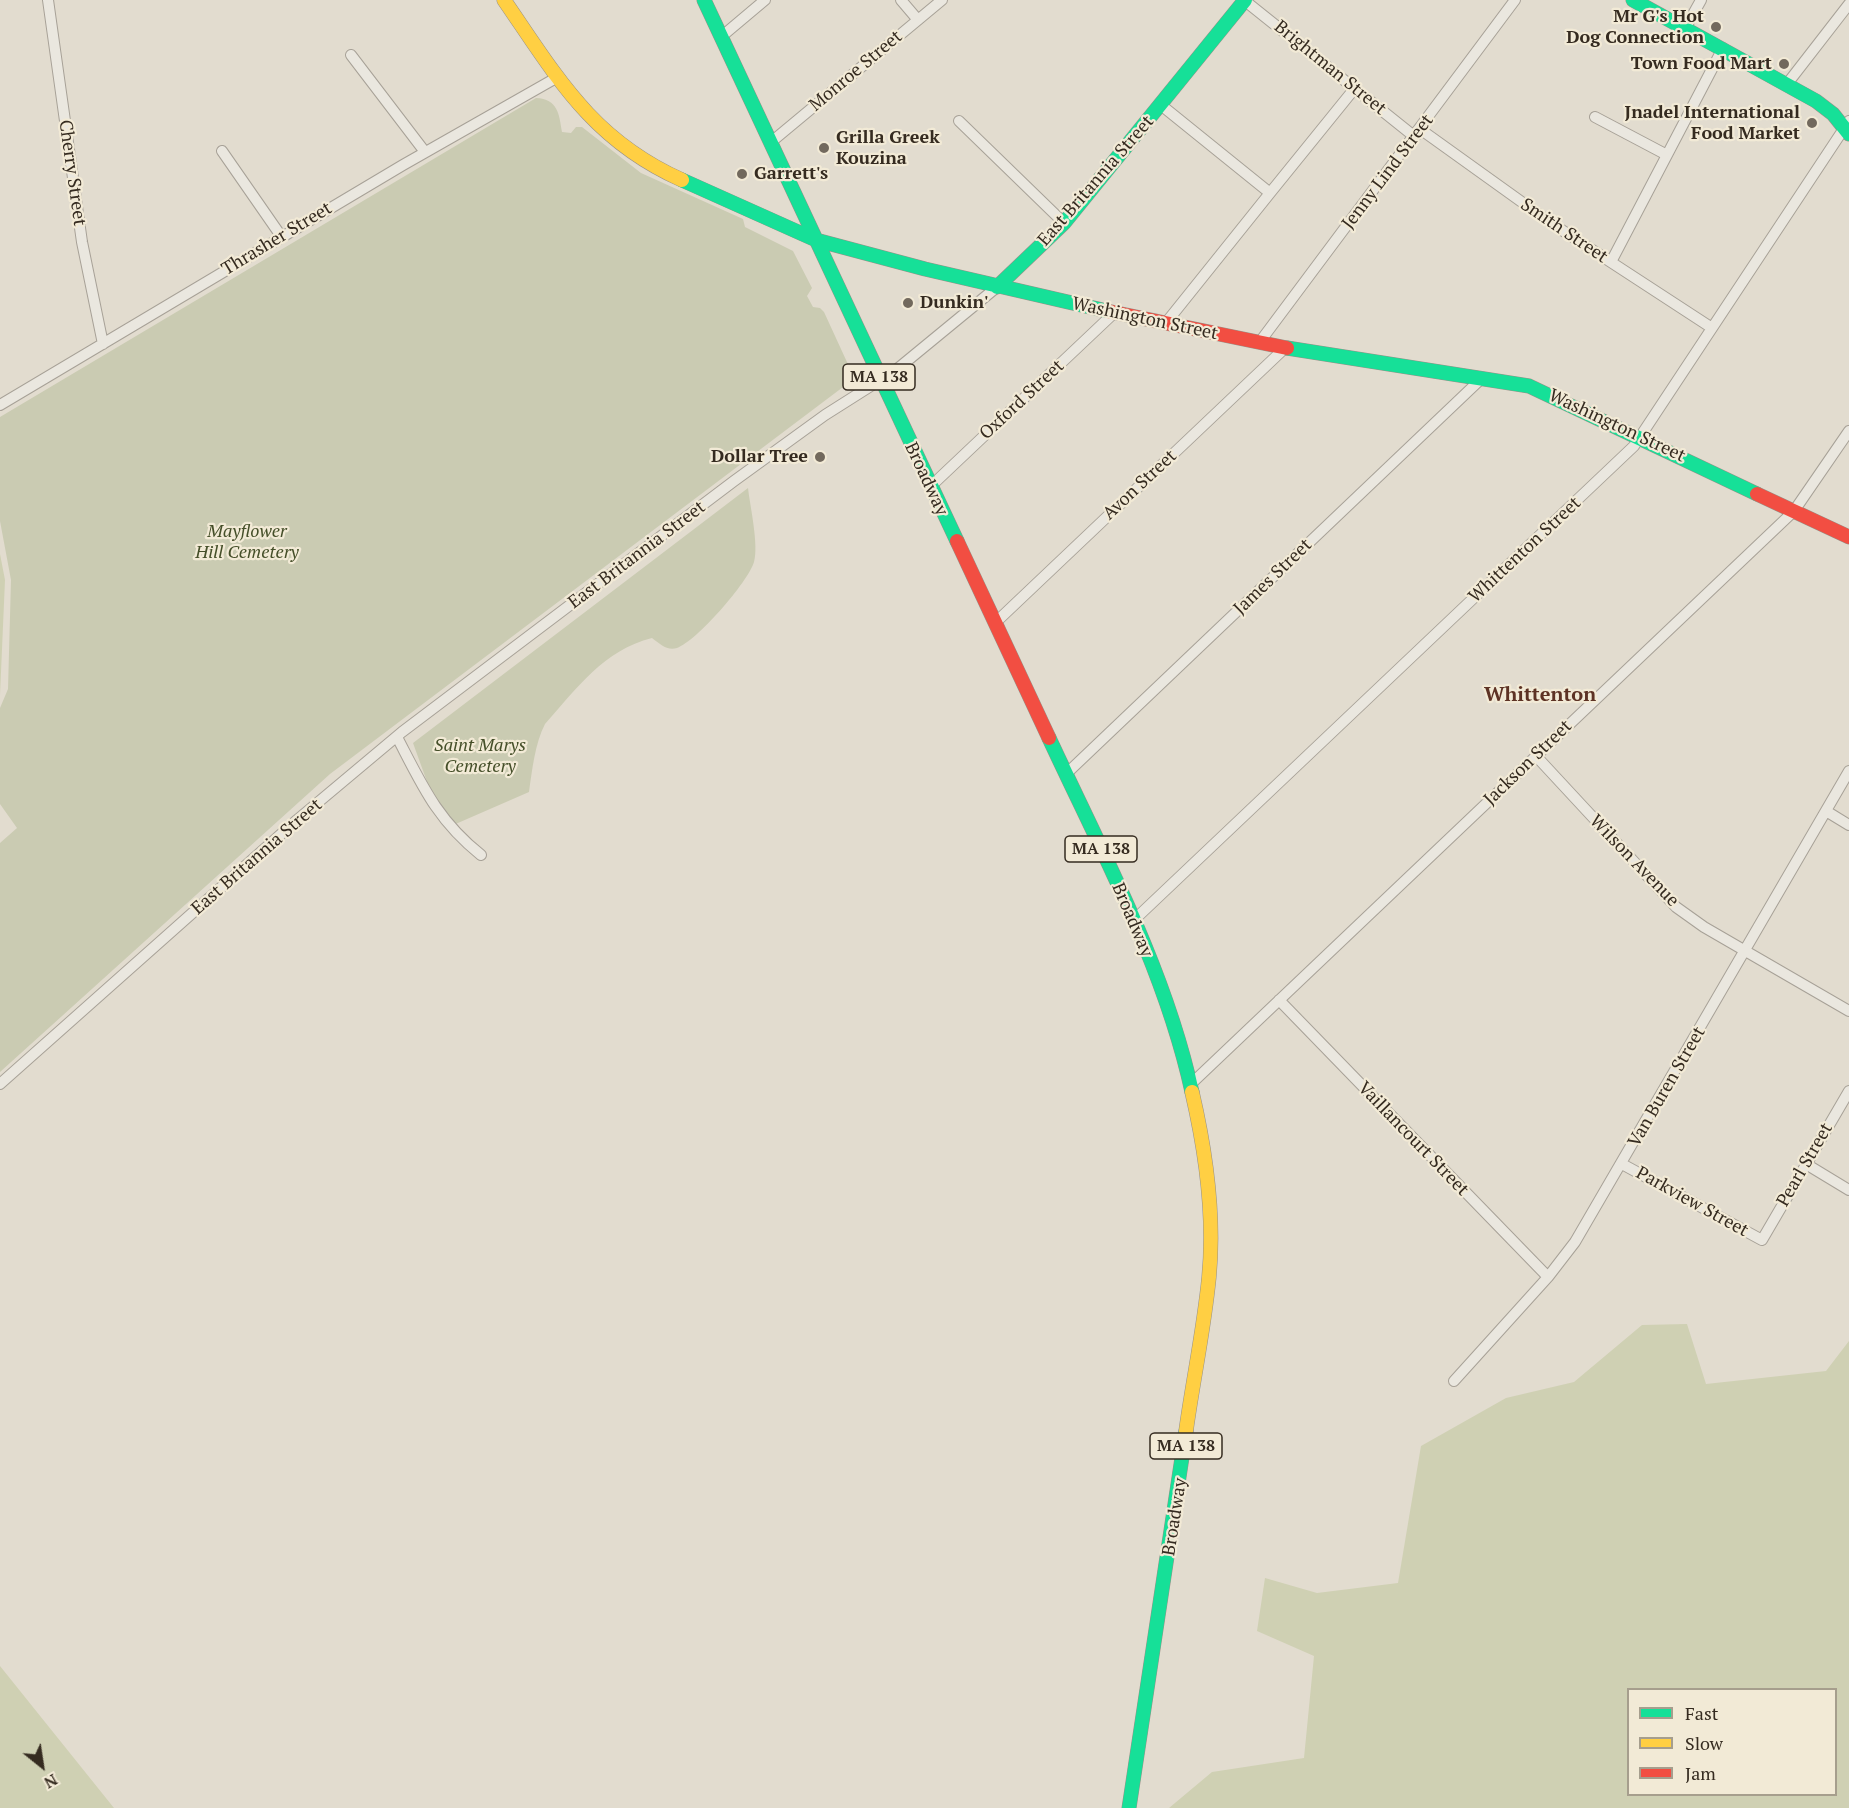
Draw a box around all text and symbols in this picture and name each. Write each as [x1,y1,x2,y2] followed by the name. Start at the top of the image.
[1566,6,1704,48] place label: Mr G's Hot Dog Connection
[1270,16,1390,120] street label: Brightman Street
[1709,20,1723,34] marker: Mr G's Hot Dog Connection
[805,26,907,116] street label: Monroe Street
[1631,53,1772,75] place label: Town Food Mart
[1777,57,1791,71] marker: Town Food Mart
[1625,102,1800,144] place label: Jnadel International Food Market
[1338,110,1438,234] street label: Jenny Lind Street
[1033,111,1159,251] street label: East Britannia Street
[1805,116,1819,130] marker: Jnadel International Food Market
[54,119,90,227] street label: Cherry Street
[836,127,940,170] place label: Grilla Greek Kouzina
[817,141,831,155] marker: Grilla Greek Kouzina
[754,163,828,185] place label: Garrett's
[735,167,749,181] marker: Garrett's
[1516,194,1612,268] street label: Smith Street
[218,198,336,280] street label: Thrasher Street
[920,292,988,314] place label: Dunkin'
[1070,293,1220,345] street label: Washington Street
[901,296,915,310] marker: Dunkin'
[975,355,1069,445] street label: Oxford Street
[843,364,915,390] road number: MA 138
[1545,385,1689,467] street label: Washington Street
[900,439,952,519] street label: Broadway
[1099,445,1181,525] street label: Avon Street
[711,446,808,468] place label: Dollar Tree
[813,450,827,464] marker: Dollar Tree
[1464,492,1586,608] street label: Whittenton Street
[564,496,710,614] street label: East Britannia Street
[195,521,299,564] park label: Mayflower Hill Cemetery
[1230,534,1316,620] street label: James Street
[1484,683,1596,707] district label: Whittenton
[1480,716,1576,810] street label: Jackson Street
[434,735,526,777] park label: Saint Marys Cemetery
[187,794,327,920] street label: East Britannia Street
[1585,811,1683,911] street label: Wilson Avenue
[1065,836,1137,862] road number: MA 138
[1107,880,1157,960] street label: Broadway
[1624,1023,1710,1151] street label: Van Buren Street
[1353,1077,1473,1201] street label: Vaillancourt Street
[1772,1119,1838,1211] street label: Pearl Street
[1632,1162,1752,1242] street label: Parkview Street
[1150,1433,1222,1459] road number: MA 138
[1158,1477,1192,1557] street label: Broadway
[1627,1688,1837,1796] legend
[1685,1701,1718,1725] text: Fast
[1685,1731,1723,1755] text: Slow
[12,1736,72,1796] north arrow
[1685,1761,1716,1785] text: Jam
[40,1769,62,1794] text: N

